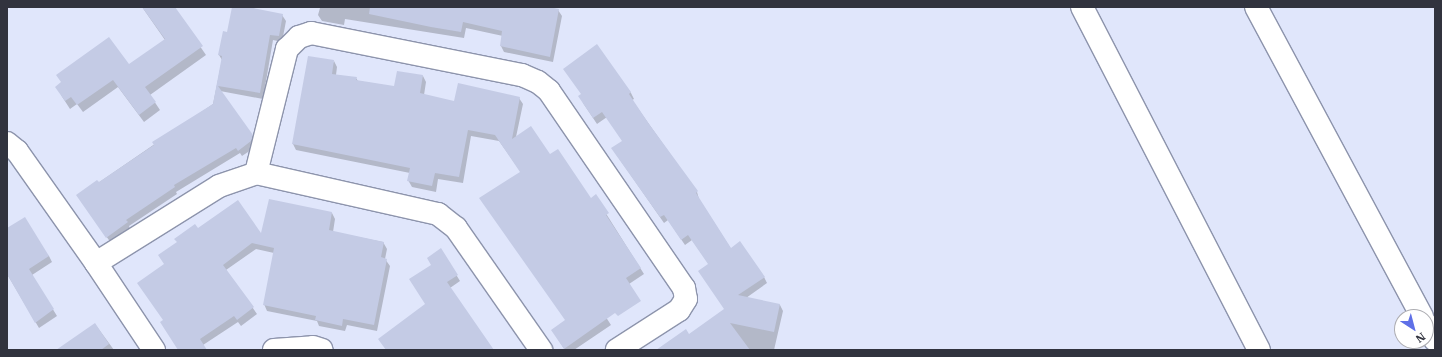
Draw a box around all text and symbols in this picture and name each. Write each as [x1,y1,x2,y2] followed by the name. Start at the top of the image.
[1394,309,1434,349] north arrow
[1413,330,1428,346] text: N

